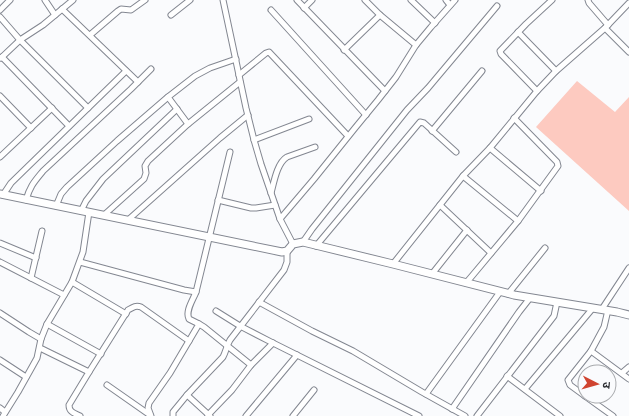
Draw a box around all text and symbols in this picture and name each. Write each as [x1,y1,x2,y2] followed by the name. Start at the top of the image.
[577,364,617,404] north arrow
[600,381,614,390] text: उ

